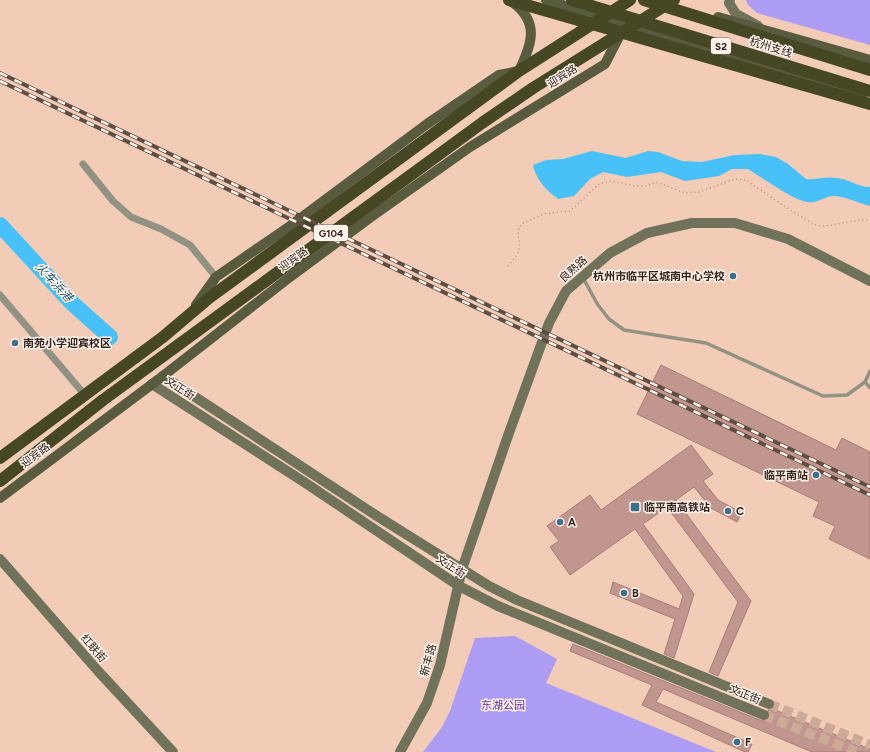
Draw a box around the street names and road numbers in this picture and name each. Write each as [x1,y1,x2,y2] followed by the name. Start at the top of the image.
[748,35,794,60] street label: 杭州支线
[711,38,731,54] road number: S2
[545,62,580,91] street label: 迎宾路
[314,225,348,241] road number: G104
[276,244,310,274] street label: 迎宾路
[557,254,590,285] street label: 良熟路
[162,374,197,403] street label: 文正街
[18,440,52,471] street label: 迎宾路
[433,552,468,581] street label: 文正街
[78,632,109,665] street label: 红联街
[418,642,439,678] street label: 新丰路
[727,682,763,707] street label: 文正街

